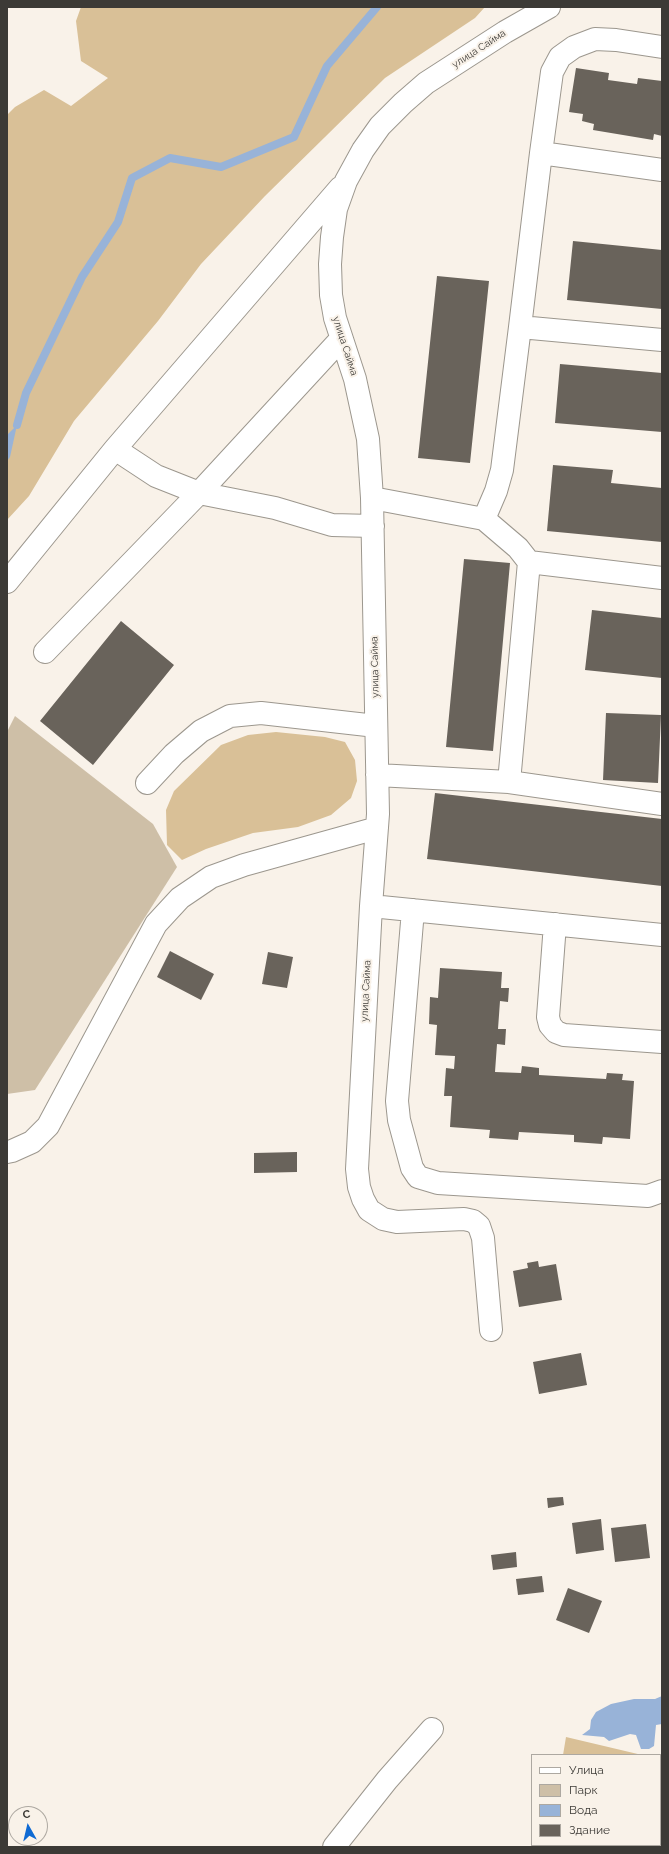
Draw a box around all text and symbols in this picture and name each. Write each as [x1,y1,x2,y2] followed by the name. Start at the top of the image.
[450,27,508,71] street label: улица Сайма
[330,315,360,377] street label: улица Сайма
[368,636,382,698] street label: улица Сайма
[358,960,374,1022] street label: улица Сайма
[531,1754,661,1846] legend
[569,1763,604,1777] text: Улица
[569,1783,598,1797] text: Парк
[569,1803,598,1817] text: Вода
[8,1806,48,1846] north arrow
[22,1808,31,1822] text: С
[569,1823,610,1837] text: Здание

